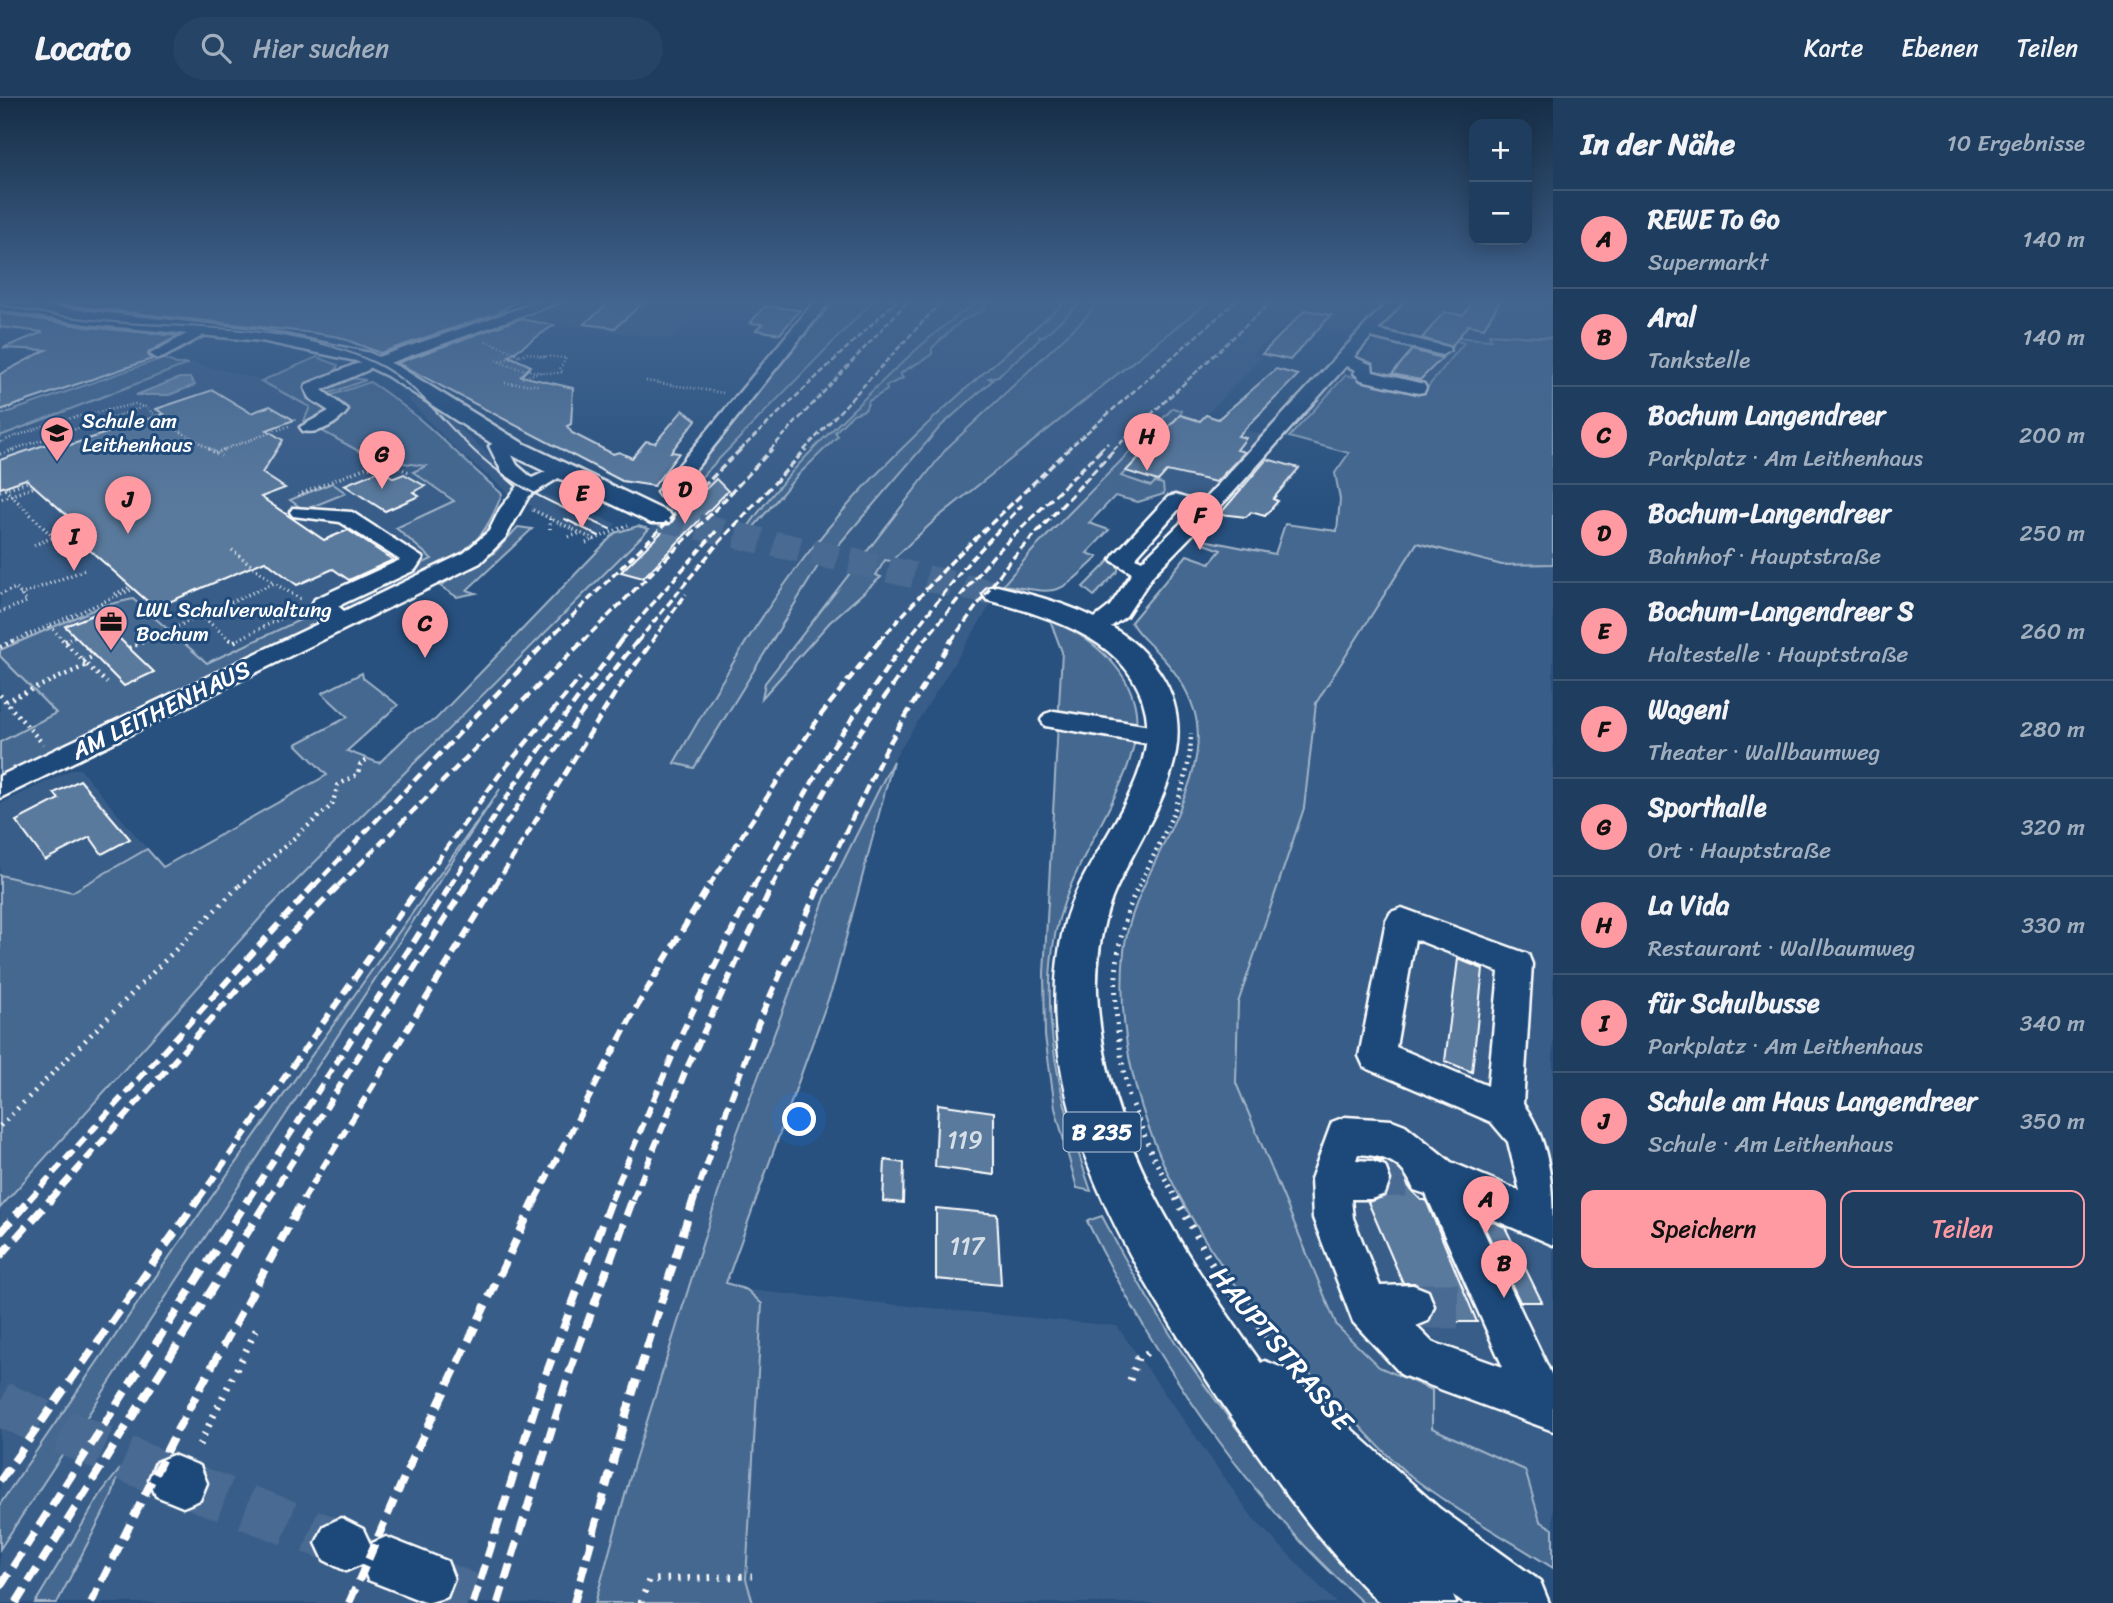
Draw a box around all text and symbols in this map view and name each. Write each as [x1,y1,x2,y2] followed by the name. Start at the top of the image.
[173,17,663,80] search box
[35,19,131,77] text: Locato
[253,25,389,71] text: Hier suchen
[1804,27,1863,69] text: Karte
[1901,27,1979,69] text: Ebenen
[2017,27,2078,69] text: Teilen
[197,29,235,67] icon: search
[1581,117,1735,171] text: In der Nähe
[1469,119,1532,245] map controls
[1469,119,1532,182] button: +
[1947,123,2085,164] text: 10 Ergebnisse
[1469,182,1532,245] button: −
[1648,196,1780,242] text: REWE To Go
[1596,219,1612,260] text: A
[2023,219,2085,260] text: 140 m
[1648,242,1768,283] text: Supermarkt
[1648,294,1696,340] text: Aral
[1597,317,1611,358] text: B
[2023,317,2085,358] text: 140 m
[1648,340,1750,381] text: Tankstelle
[1648,392,1885,438] text: Bochum Langendreer
[82,402,193,464] place label: Schule am Leithenhaus
[1124,413,1170,471] pin: H
[38,414,76,463] school or university icon: Schule am Leithenhaus
[1597,415,1611,456] text: C
[2019,415,2085,456] text: 200 m
[359,431,405,489] pin: G
[1648,438,1923,479] text: Parkplatz · Am Leithenhaus
[662,466,708,524] pin: D
[559,470,605,528] pin: E
[105,476,151,534] pin: J
[1648,490,1891,536] text: Bochum-Langendreer
[1177,492,1223,550] pin: F
[51,513,97,571] pin: I
[1597,513,1611,554] text: D
[2019,513,2085,554] text: 250 m
[1648,536,1881,577] text: Bahnhof · Hauptstraße
[1648,588,1914,634] text: Bochum-Langendreer S
[136,591,332,653] place label: LWL Schulverwaltung Bochum
[402,600,448,658] pin: C
[92,603,130,652] office icon: LWL Schulverwaltung Bochum
[1598,611,1610,652] text: E
[2020,611,2085,652] text: 260 m
[1648,634,1908,675] text: Haltestelle · Hauptstraße
[63,648,258,772] street label: AM LEITHENHAUS
[1648,686,1729,732] text: Wageni
[1598,709,1610,750] text: F
[2020,709,2085,750] text: 280 m
[1648,732,1880,773] text: Theater · Wallbaumweg
[1648,784,1766,830] text: Sporthalle
[1597,807,1611,848] text: G
[2021,807,2085,848] text: 320 m
[1648,830,1831,871] text: Ort · Hauptstraße
[1648,882,1729,928] text: La Vida
[1596,905,1612,946] text: H
[2022,905,2085,946] text: 330 m
[1648,928,1915,969] text: Restaurant · Wallbaumweg
[1648,980,1819,1026] text: für Schulbusse
[1599,1003,1609,1044] text: I
[2020,1003,2085,1044] text: 340 m
[1648,1026,1923,1067] text: Parkplatz · Am Leithenhaus
[1648,1078,1977,1124] text: Schule am Haus Langendreer
[1599,1101,1609,1142] text: J
[2020,1101,2085,1142] text: 350 m
[782,1102,816,1136] your location
[1064,1113,1140,1152] road number: B 235
[947,1119,983,1161] house number: 119
[1648,1124,1893,1165] text: Schule · Am Leithenhaus
[1463,1176,1509,1234] pin: A
[1581,1190,1826,1268] button: Speichern
[1840,1190,2085,1268] button: Teilen
[950,1225,985,1267] house number: 117
[1481,1240,1527,1298] pin: B
[1197,1254,1367,1444] street label: HAUPTSTRASSE

